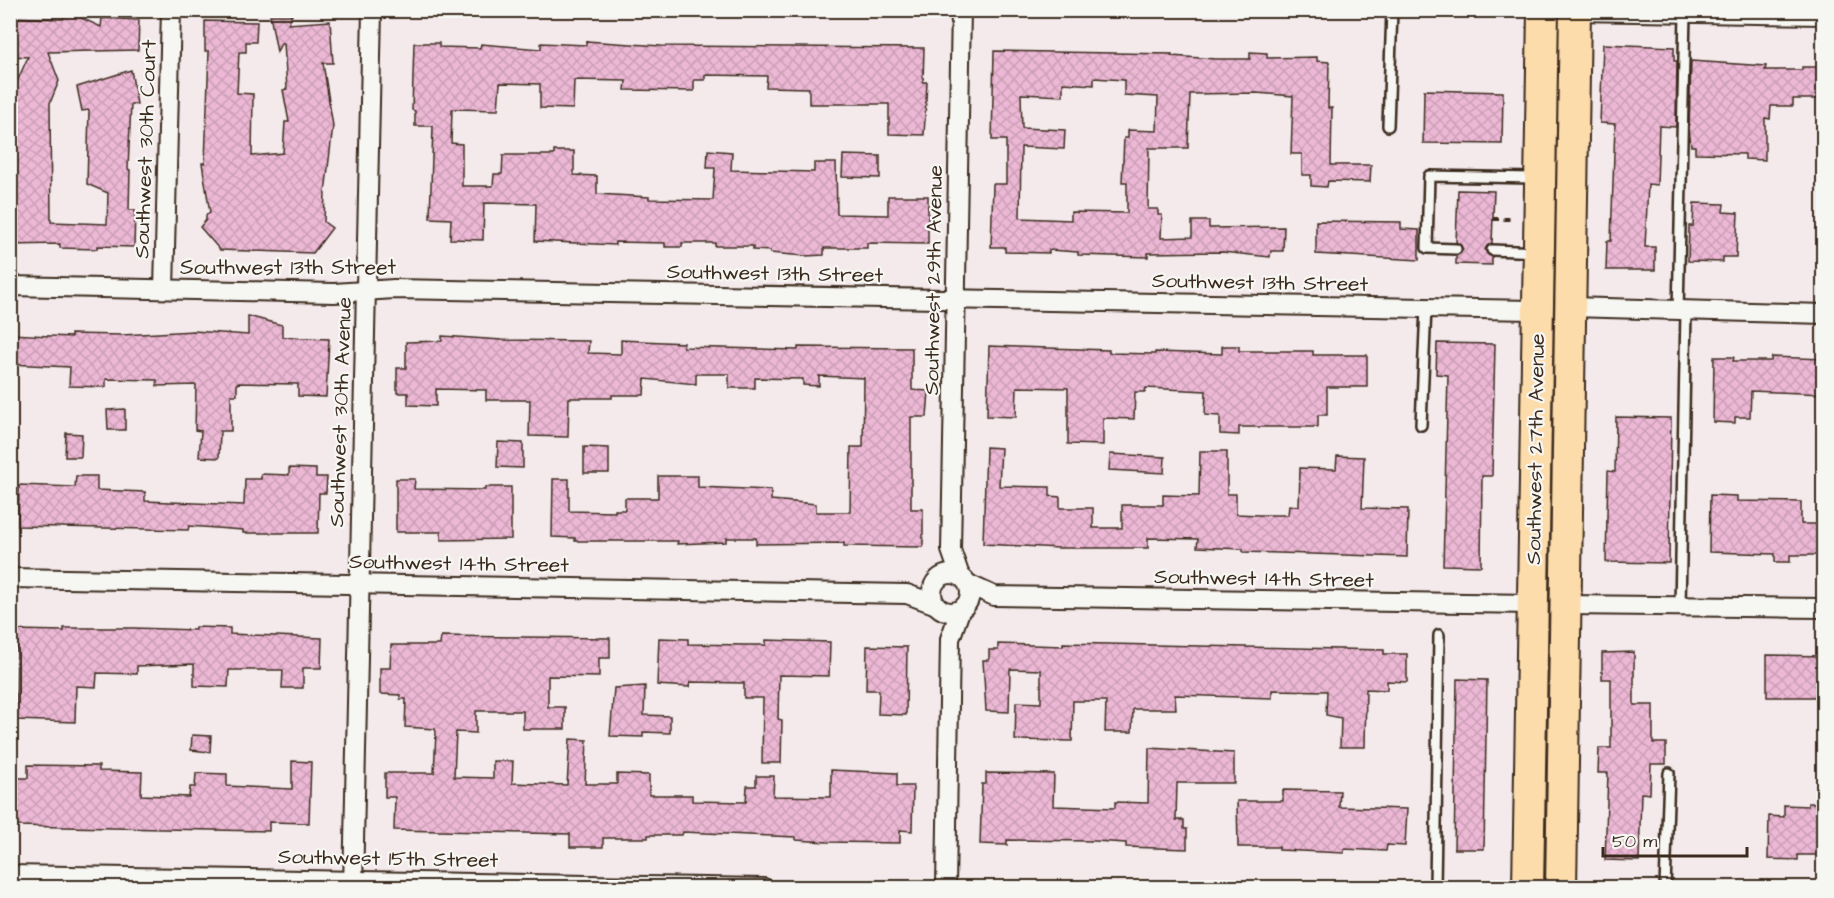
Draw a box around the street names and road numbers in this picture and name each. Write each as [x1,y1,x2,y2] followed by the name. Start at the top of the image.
[127,38,164,259] street label: Southwest 30th Court
[917,165,950,395] street label: Southwest 29th Avenue
[180,253,397,282] street label: Southwest 13th Street
[667,257,884,290] street label: Southwest 13th Street
[1152,266,1369,299] street label: Southwest 13th Street
[322,297,359,528] street label: Southwest 30th Avenue
[1519,333,1552,565] street label: Southwest 27th Avenue
[349,547,570,580] street label: Southwest 14th Street
[1154,562,1375,595] street label: Southwest 14th Street
[278,842,499,875] street label: Southwest 15th Street

